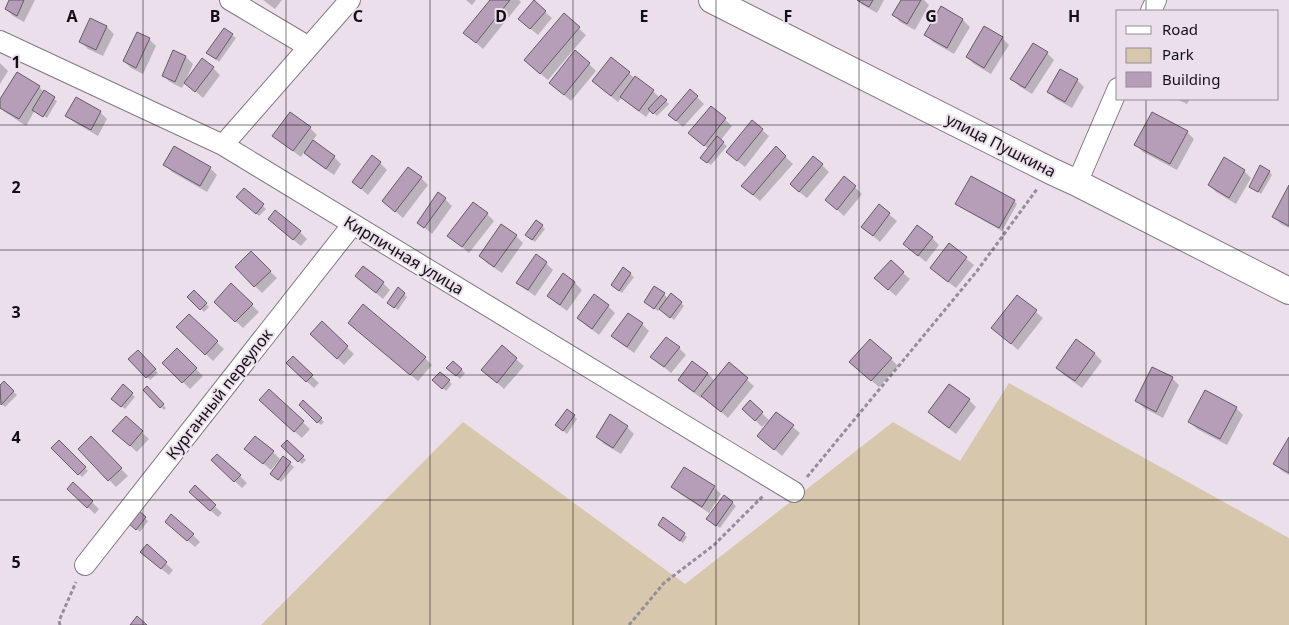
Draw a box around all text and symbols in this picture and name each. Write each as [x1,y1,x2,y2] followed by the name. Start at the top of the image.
[66,5,78,27] text: A
[210,5,220,27] text: B
[353,5,363,27] text: C
[495,5,507,27] text: D
[640,5,649,27] text: E
[784,5,792,27] text: F
[925,5,937,27] text: G
[1068,5,1080,27] text: H
[1116,10,1279,100] legend
[1162,19,1198,39] text: Road
[1162,44,1194,64] text: Park
[11,51,21,73] text: 1
[1162,69,1220,89] text: Building
[942,108,1060,182] street label: улица Пушкина
[11,176,21,198] text: 2
[340,210,468,300] street label: Кирпичная улица
[11,301,21,323] text: 3
[161,323,277,464] street label: Курганный переулок
[11,426,21,448] text: 4
[11,551,21,573] text: 5

